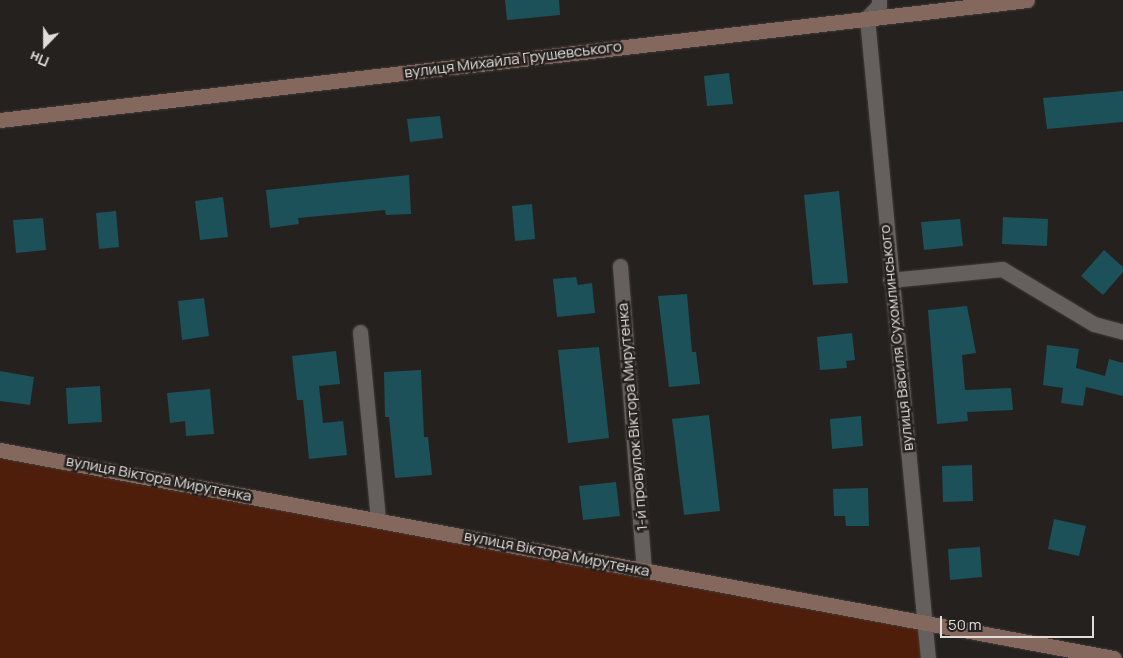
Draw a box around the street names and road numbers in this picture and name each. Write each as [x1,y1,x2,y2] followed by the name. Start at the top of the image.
[403,37,623,81] street label: вулиця Михайла Грушевського
[875,224,917,452] street label: вулиця Василя Сухомлинського
[613,302,651,532] street label: 1-й провулок Віктора Мирутенка
[65,451,253,505] street label: вулиця Віктора Мирутенка
[463,526,651,580] street label: вулиця Віктора Мирутенка

